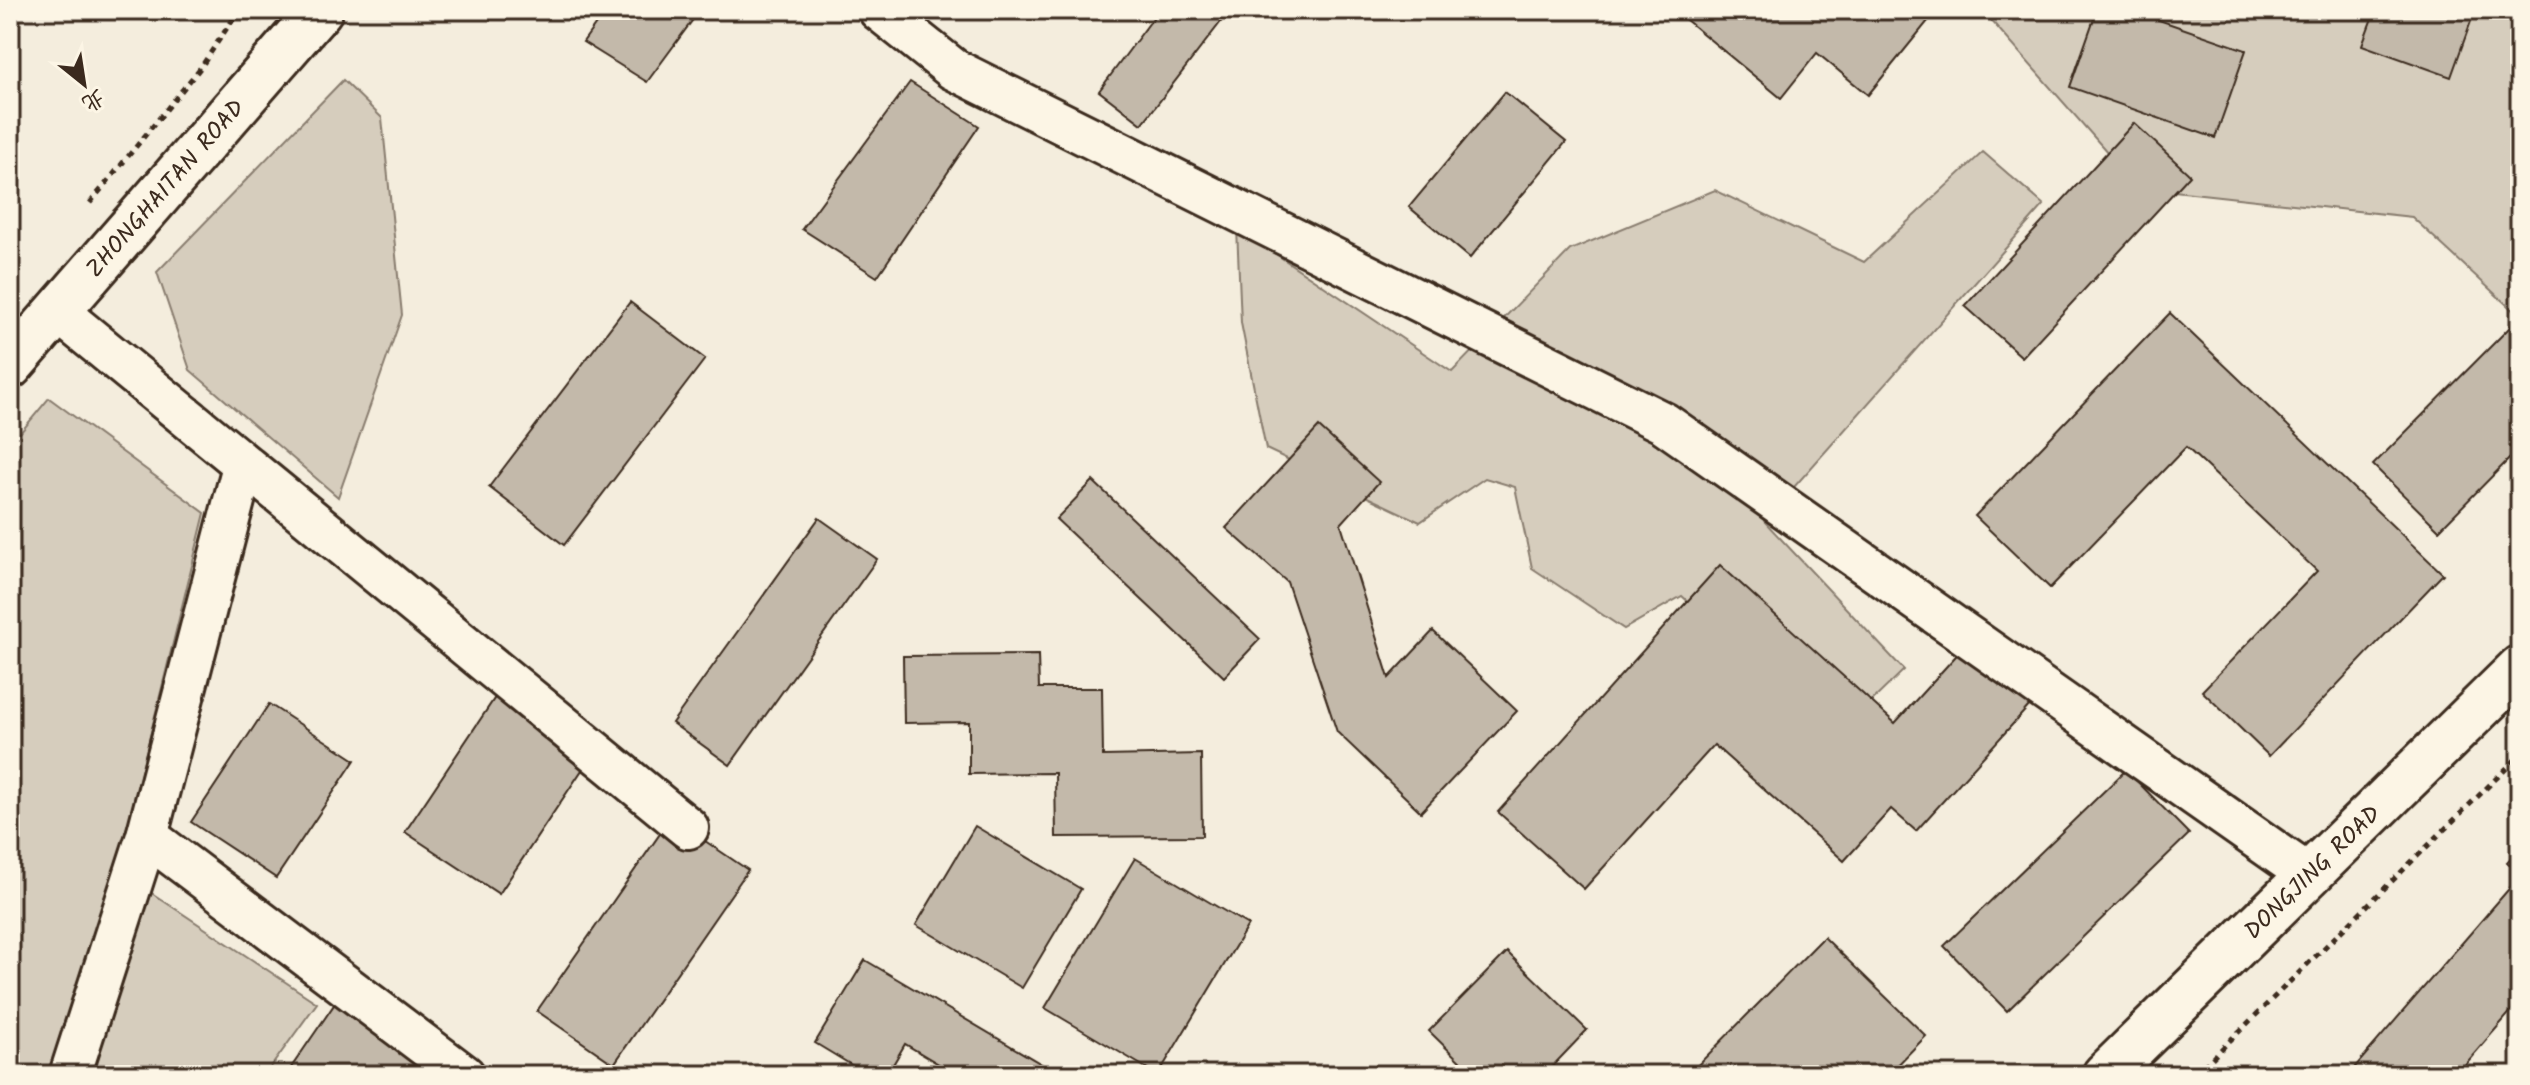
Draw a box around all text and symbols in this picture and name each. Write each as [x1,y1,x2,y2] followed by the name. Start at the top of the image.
[44,44,124,124] north arrow
[74,78,111,120] text: 北
[77,91,255,287] street label: ZHONGHAITAN ROAD
[2235,796,2391,950] street label: DONGJING ROAD

